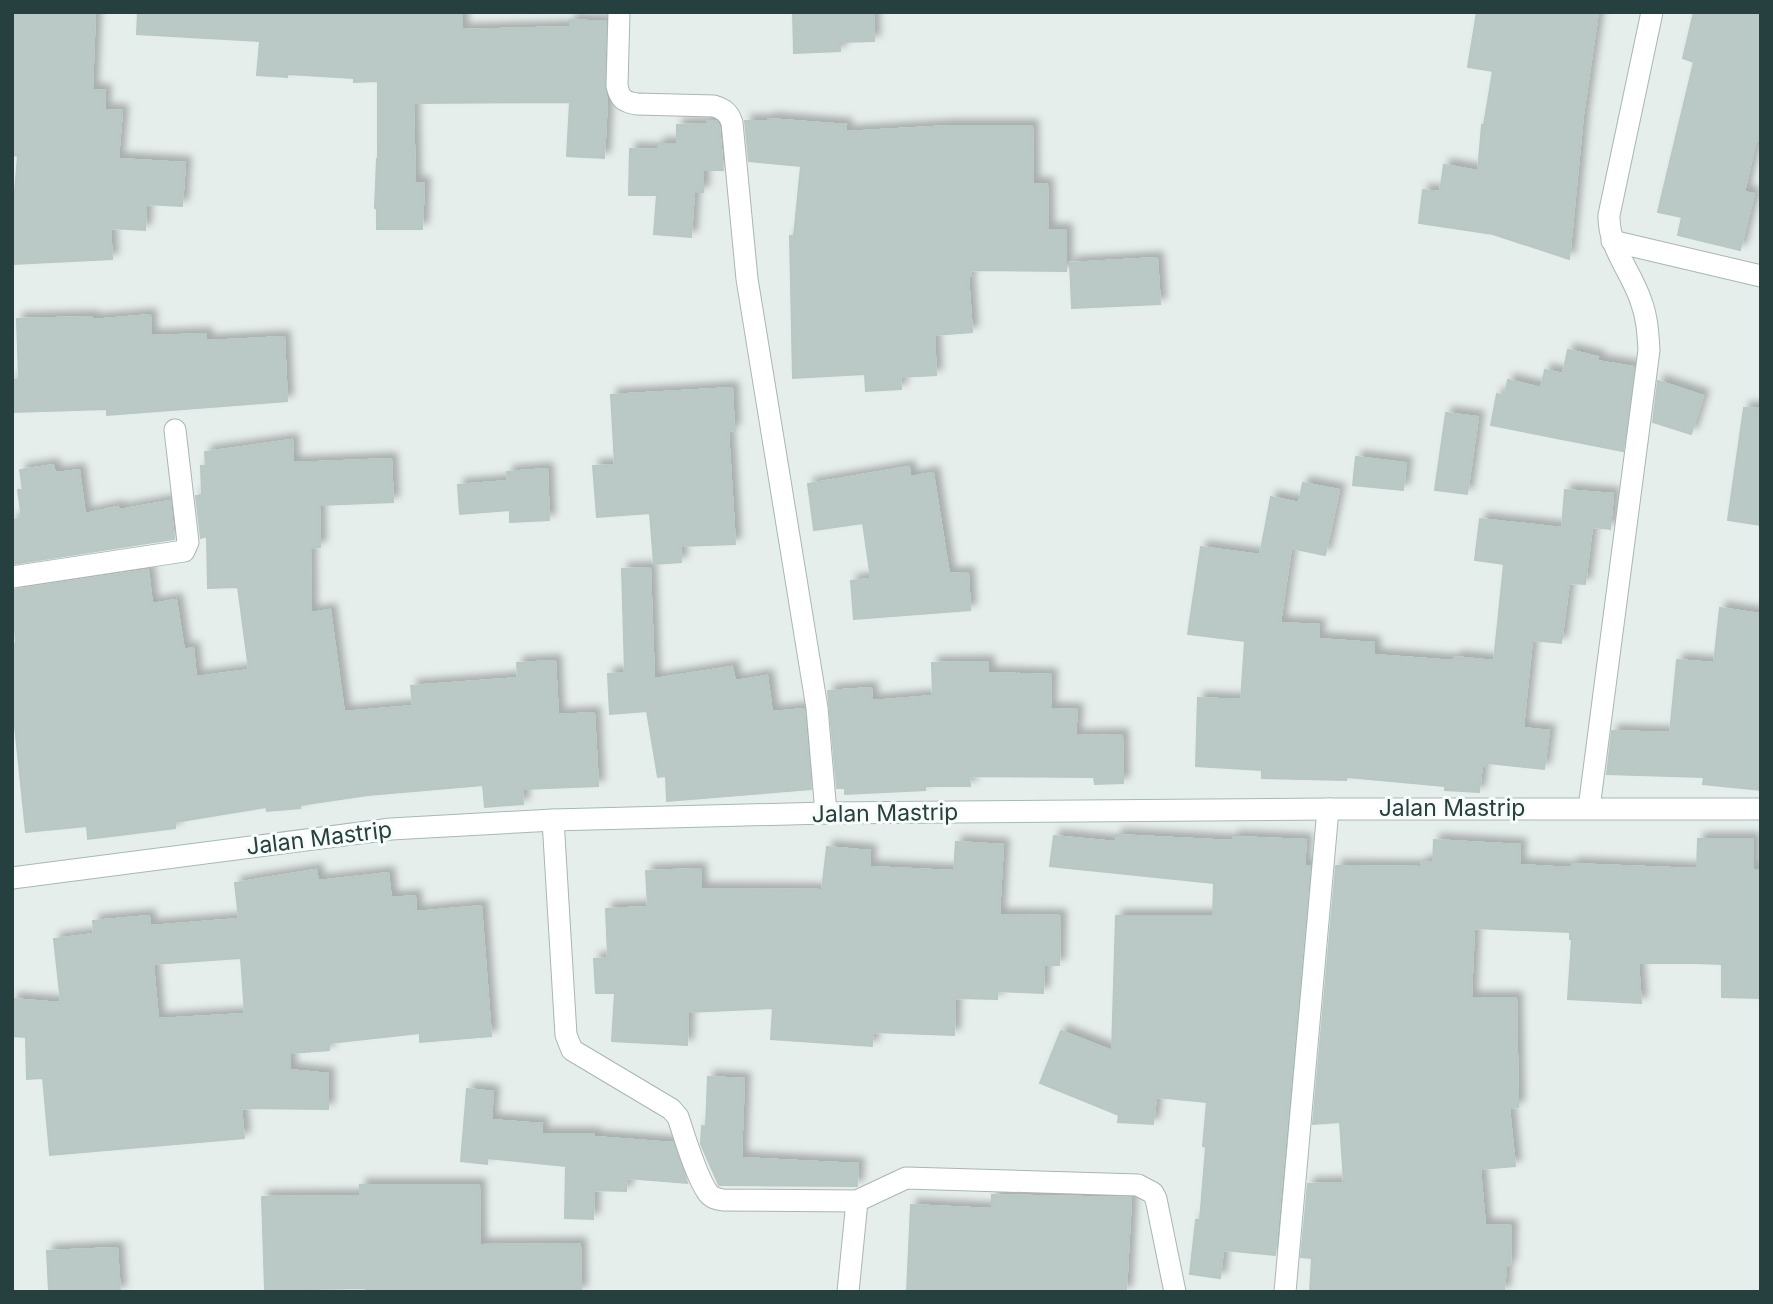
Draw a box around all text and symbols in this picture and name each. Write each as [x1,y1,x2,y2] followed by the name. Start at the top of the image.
[1379,794,1525,822] street label: Jalan Mastrip
[811,798,959,828] street label: Jalan Mastrip
[245,815,393,861] street label: Jalan Mastrip

